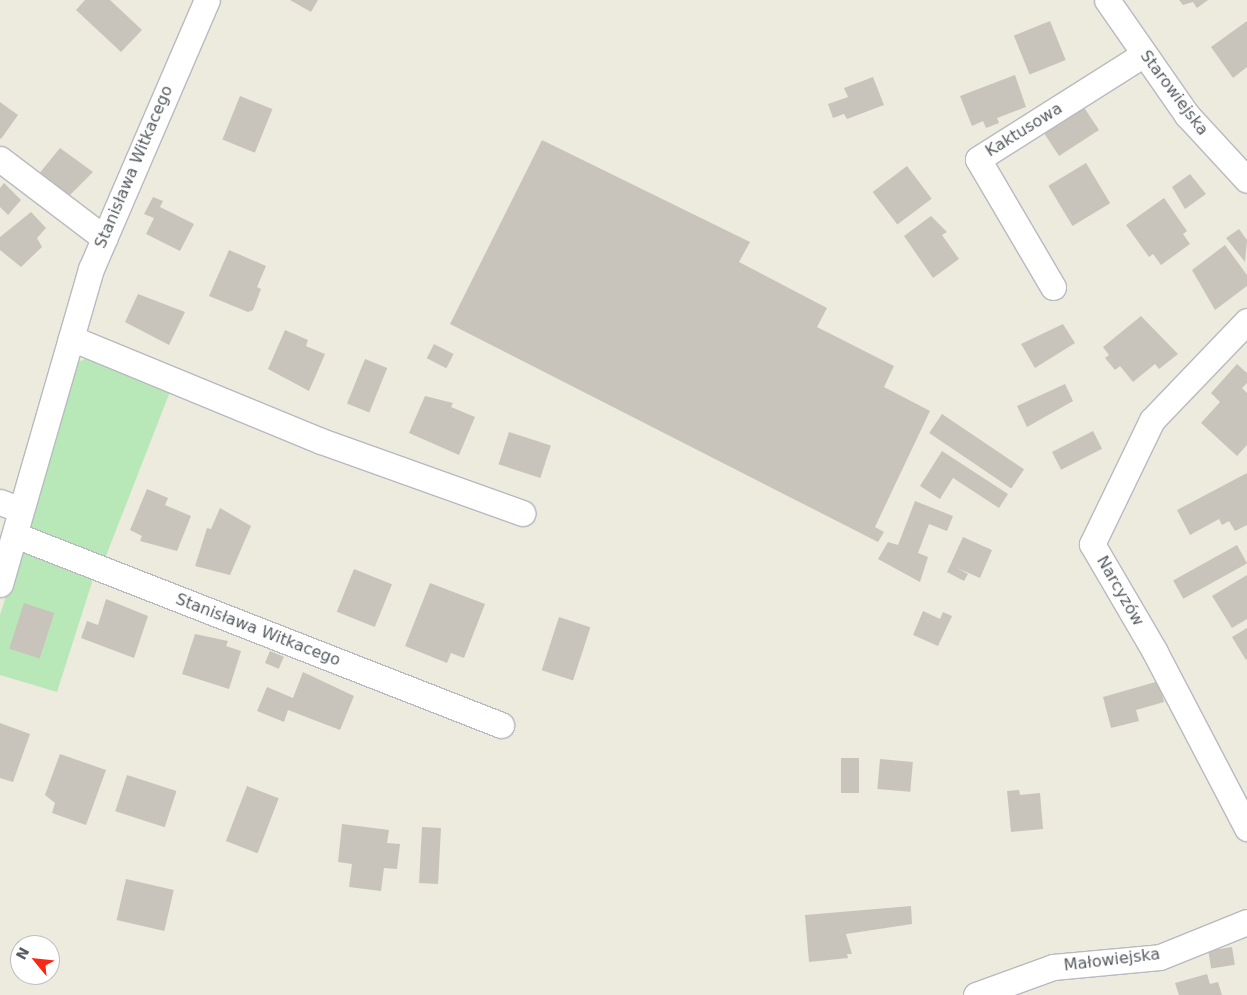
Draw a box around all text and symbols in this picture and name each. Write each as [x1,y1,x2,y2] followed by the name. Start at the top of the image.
[1136,47,1212,139] street label: Starowiejska
[91,83,177,251] street label: Stanisława Witkacego
[982,99,1066,161] street label: Kaktusowa
[1092,553,1148,629] street label: Narcyzów
[173,590,343,670] street label: Stanisława Witkacego
[10,935,60,985] north arrow
[13,944,32,962] text: N
[1063,945,1161,975] street label: Małowiejska

